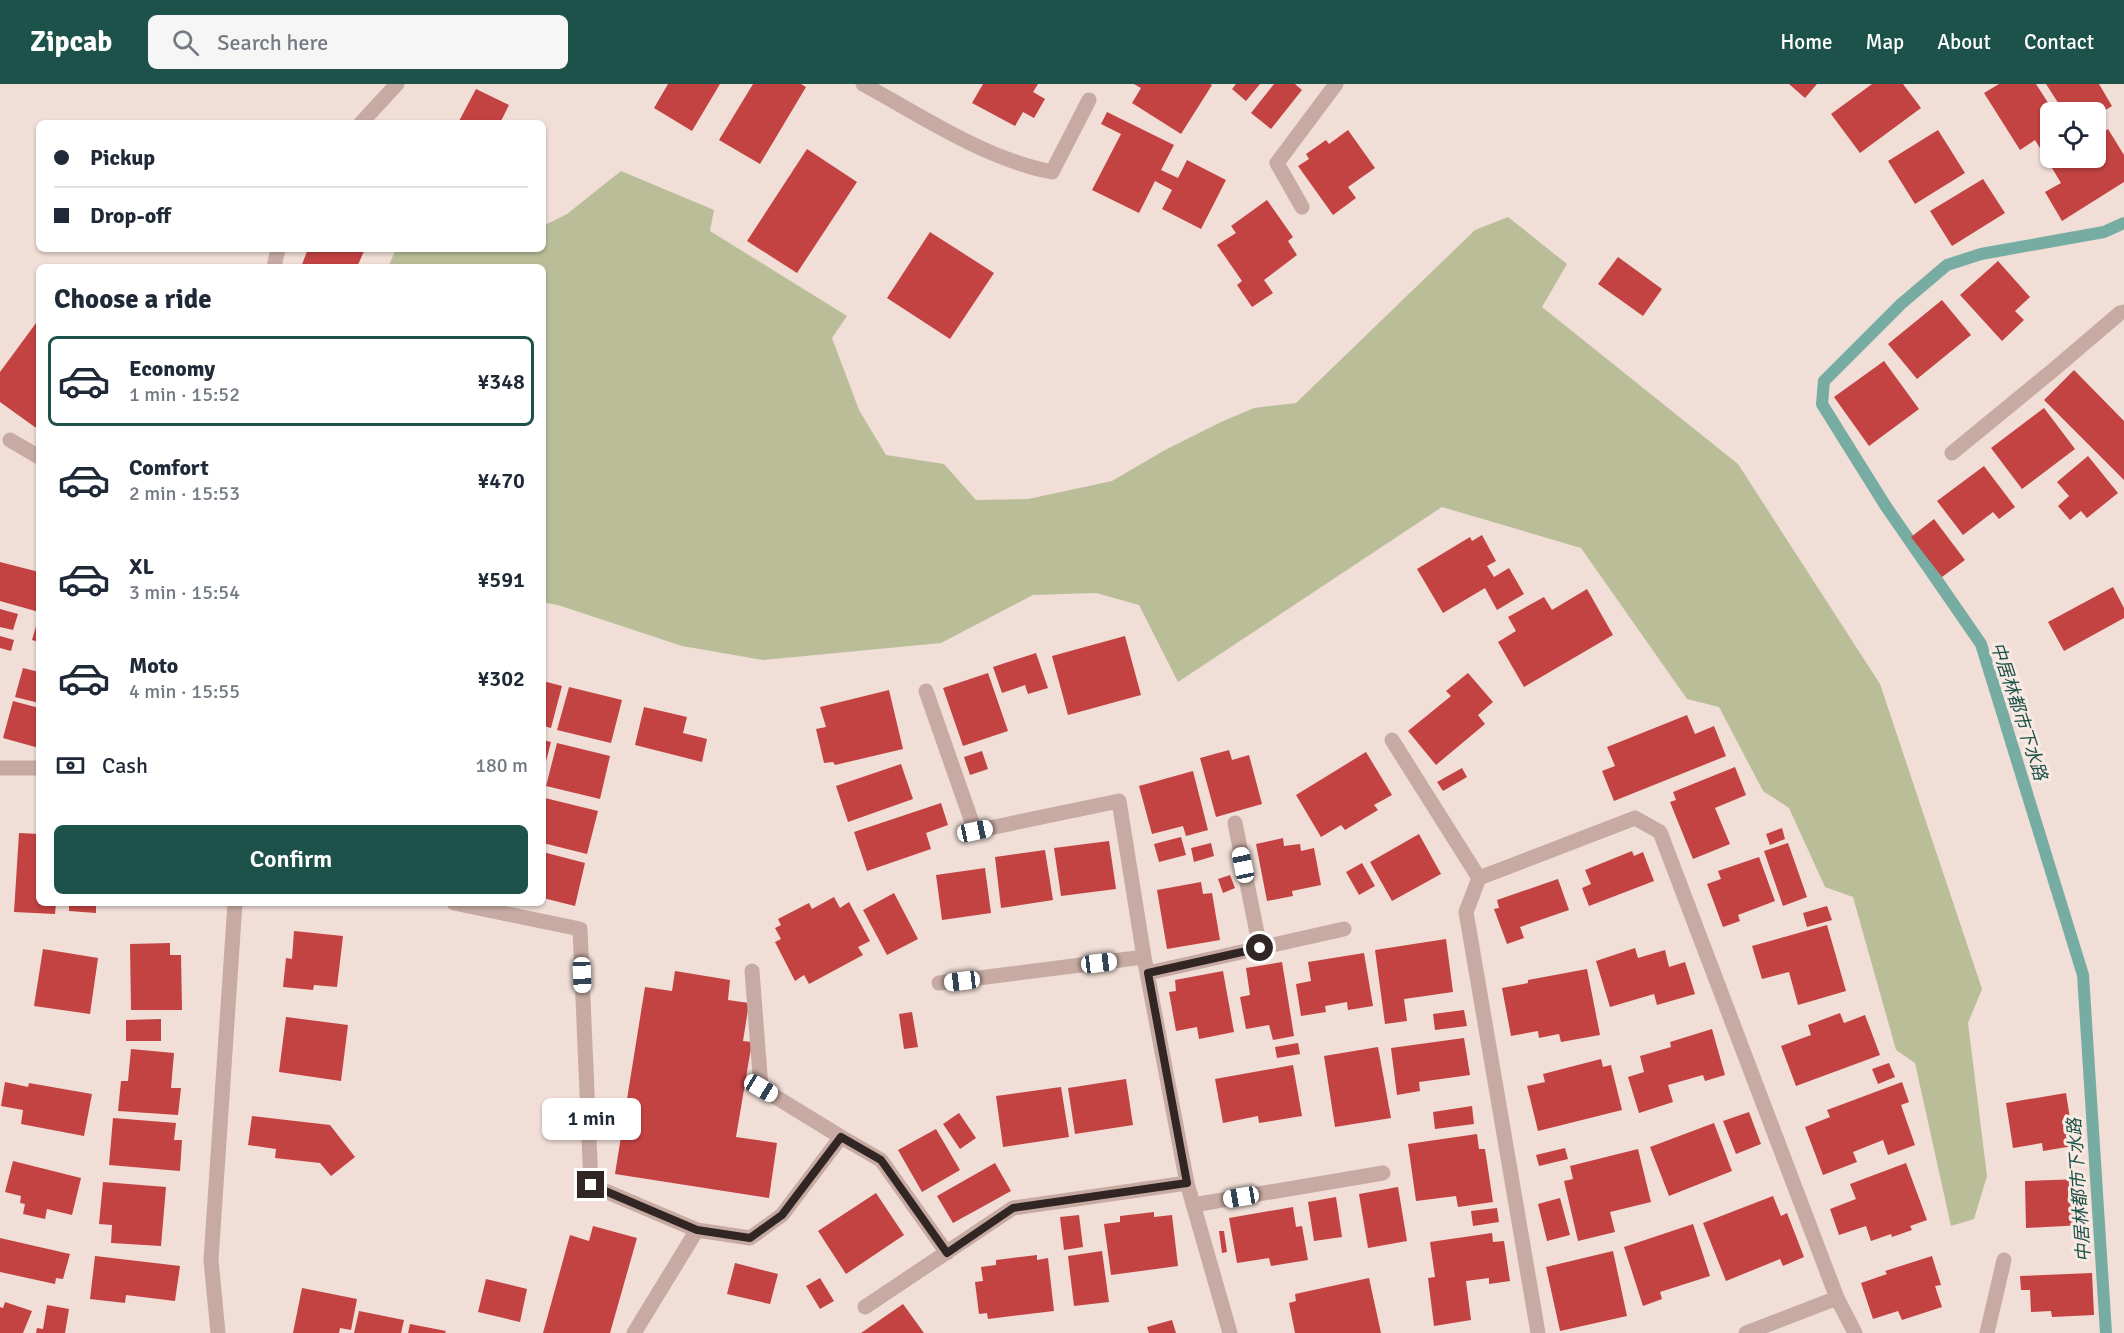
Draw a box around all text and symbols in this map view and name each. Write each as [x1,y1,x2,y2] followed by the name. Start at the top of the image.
[148,15,568,69] search box
[30,25,112,59] text: Zipcab
[169,26,202,59] icon: search
[217,29,328,56] text: Search here
[1780,29,1833,55] text: Home
[1866,29,1904,55] text: Map
[1937,29,1991,55] text: About
[2024,29,2094,55] text: Contact
[2040,102,2106,168] map controls
[2040,102,2106,168] button: locate
[90,144,155,171] text: Pickup
[90,202,171,229] text: Drop-off
[54,283,212,316] text: Choose a ride
[57,354,111,408] icon: car
[129,355,215,382] text: Economy
[477,368,525,395] text: ¥348
[129,382,240,407] text: 1 min · 15:52
[57,453,111,507] icon: car
[129,454,209,481] text: Comfort
[477,467,525,494] text: ¥470
[129,481,240,506] text: 2 min · 15:53
[57,552,111,606] icon: car
[129,553,154,580] text: XL
[477,566,525,593] text: ¥591
[129,580,240,605] text: 3 min · 15:54
[1986,639,2052,785] water label: 中居林都市下水路
[57,651,111,705] icon: car
[129,652,178,679] text: Moto
[477,665,525,692] text: ¥302
[129,679,240,704] text: 4 min · 15:55
[54,749,87,782] icon: cash
[102,752,148,779] text: Cash
[475,753,528,778] text: 180 m
[956,818,994,844] car
[54,825,528,894] button: Confirm
[1230,846,1256,884] car
[1246,934,1273,961] route start
[1080,952,1118,974] car
[572,957,592,993] car
[943,970,981,992] car
[741,1071,781,1105] car
[542,1098,640,1140] callout: 1 min
[568,1106,615,1131] text: 1 min
[2063,1115,2095,1263] water label: 中居林都市下水路
[577,1171,604,1198] route end
[1222,1185,1260,1209] car

